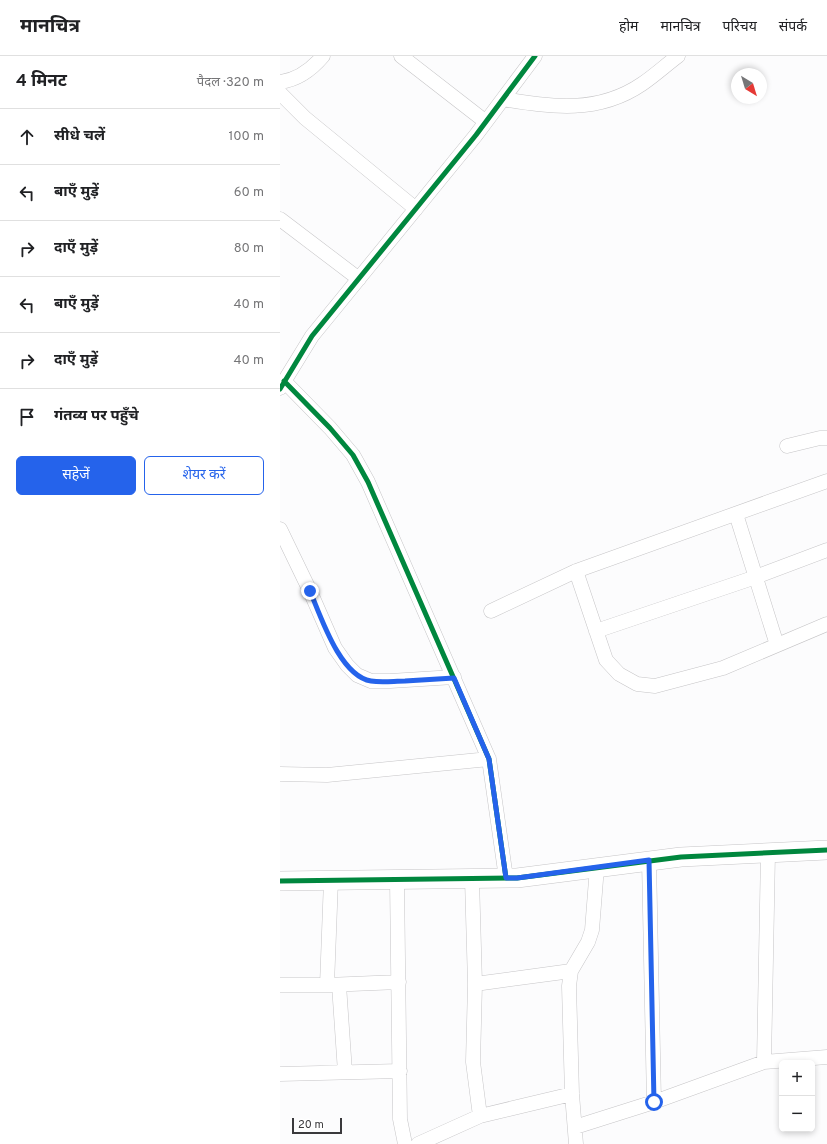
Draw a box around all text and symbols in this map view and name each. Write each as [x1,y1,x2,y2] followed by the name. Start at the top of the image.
[20,15,80,39] text: मानचित्र
[619,19,638,36] text: होम
[660,19,701,36] text: मानचित्र
[723,19,757,36] text: परिचय
[779,19,807,36] text: संपर्क
[731,68,767,104] north arrow
[16,71,67,93] text: 4 मिनट
[197,75,264,91] text: पैदल · 320 m
[16,126,38,148] icon: ahead
[54,127,105,146] text: सीधे चलें
[228,129,264,145] text: 100 m
[16,182,38,204] icon: left
[54,183,99,202] text: बाएँ मुड़ें
[234,185,264,201] text: 60 m
[16,238,38,260] icon: right
[54,239,98,258] text: दाएँ मुड़ें
[234,241,264,257] text: 80 m
[16,294,38,316] icon: left
[54,295,99,314] text: बाएँ मुड़ें
[234,297,264,313] text: 40 m
[16,350,38,372] icon: right
[54,351,98,370] text: दाएँ मुड़ें
[234,353,264,369] text: 40 m
[16,406,38,428] icon: arrive
[54,407,139,426] text: गंतव्य पर पहुँचे
[16,456,136,495] button: सहेजें
[144,456,264,495] button: शेयर करें
[301,582,319,600] route end
[779,1060,815,1132] map controls
[779,1060,815,1096] button: +
[645,1093,663,1111] route start
[779,1096,815,1132] button: −
[292,1116,342,1135] scale bar
[298,1118,324,1132] text: 20 m

